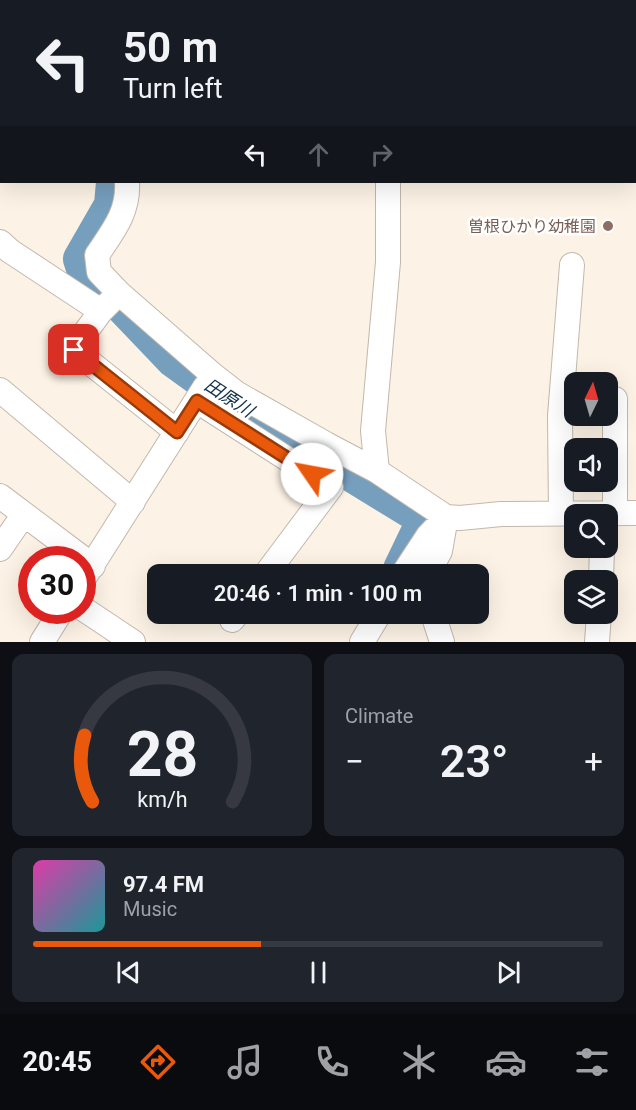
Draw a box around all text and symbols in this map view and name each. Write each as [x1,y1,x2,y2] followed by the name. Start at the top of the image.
[123,23,218,72] text: 50 m
[24,24,102,102] icon: left
[123,73,223,105] text: Turn left
[239,138,272,171] icon: left
[302,138,335,171] icon: ahead
[365,138,398,171] icon: right
[468,217,596,236] place label: 曽根ひかり幼稚園
[601,219,615,233] marker: 曽根ひかり幼稚園
[48,324,99,375] pin
[57,333,90,366] icon: arrive
[564,372,618,426] north arrow
[564,372,618,624] map controls
[201,374,259,422] water label: 田原川
[564,438,618,492] button: sound
[280,442,344,506] position arrow
[564,504,618,558] button: search
[18,546,96,624] speed limit sign: 30
[564,570,618,624] button: layers
[214,581,422,606] text: 20:46 · 1 min · 100 m
[345,704,413,728] text: Climate
[126,718,198,791] text: 28
[440,735,508,788] text: 23°
[345,742,364,781] text: −
[584,742,603,781] text: +
[137,787,187,812] text: km/h
[123,872,204,897] text: 97.4 FM
[123,897,177,921] text: Music
[112,956,145,989] icon: previous
[302,956,335,989] icon: pause
[492,956,525,989] icon: next
[137,1041,179,1083] icon: directions
[224,1041,266,1083] icon: music
[311,1041,353,1083] icon: phone
[398,1041,440,1083] icon: climate
[485,1041,527,1083] icon: car
[571,1041,613,1083] icon: filters
[22,1046,92,1078] text: 20:45

